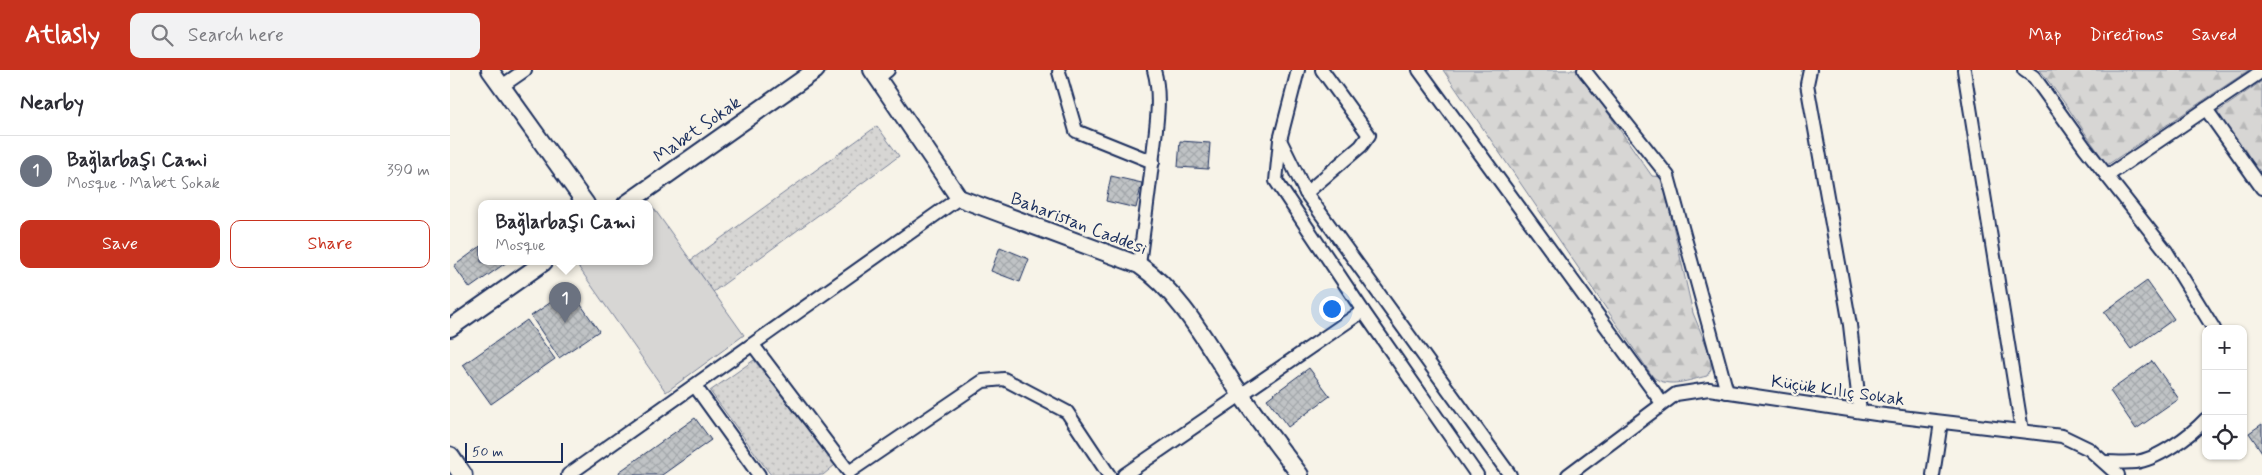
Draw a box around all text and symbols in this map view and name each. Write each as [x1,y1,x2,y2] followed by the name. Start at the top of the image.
[130,13,480,58] search box
[25,20,100,51] text: Atlasly
[148,21,176,49] icon: search
[188,23,284,48] text: Search here
[2029,23,2062,47] text: Map
[2090,23,2164,47] text: Directions
[2192,23,2237,47] text: Saved
[20,89,84,117] text: Nearby
[649,91,746,169] street label: Mabet Sokak
[67,148,207,173] text: Bağlarbaşı Cami
[32,160,40,181] text: 1
[387,160,430,181] text: 390 m
[67,173,220,194] text: Mosque · Mabet Sokak
[1007,187,1150,261] street label: Baharistan Caddesi
[478,200,653,265] popup
[495,210,636,235] text: Bağlarbaşı Cami
[20,220,220,268] button: Save
[230,220,430,268] button: Share
[495,235,546,256] text: Mosque
[549,282,581,323] pin: 1
[1319,296,1345,322] your location
[2202,325,2247,460] map controls
[2202,325,2247,370] button: +
[1770,370,1906,412] street label: Küçük Kılıç Sokak
[2202,370,2247,415] button: −
[2202,415,2247,460] button: locate
[465,440,562,463] scale bar
[472,443,503,461] text: 50 m

